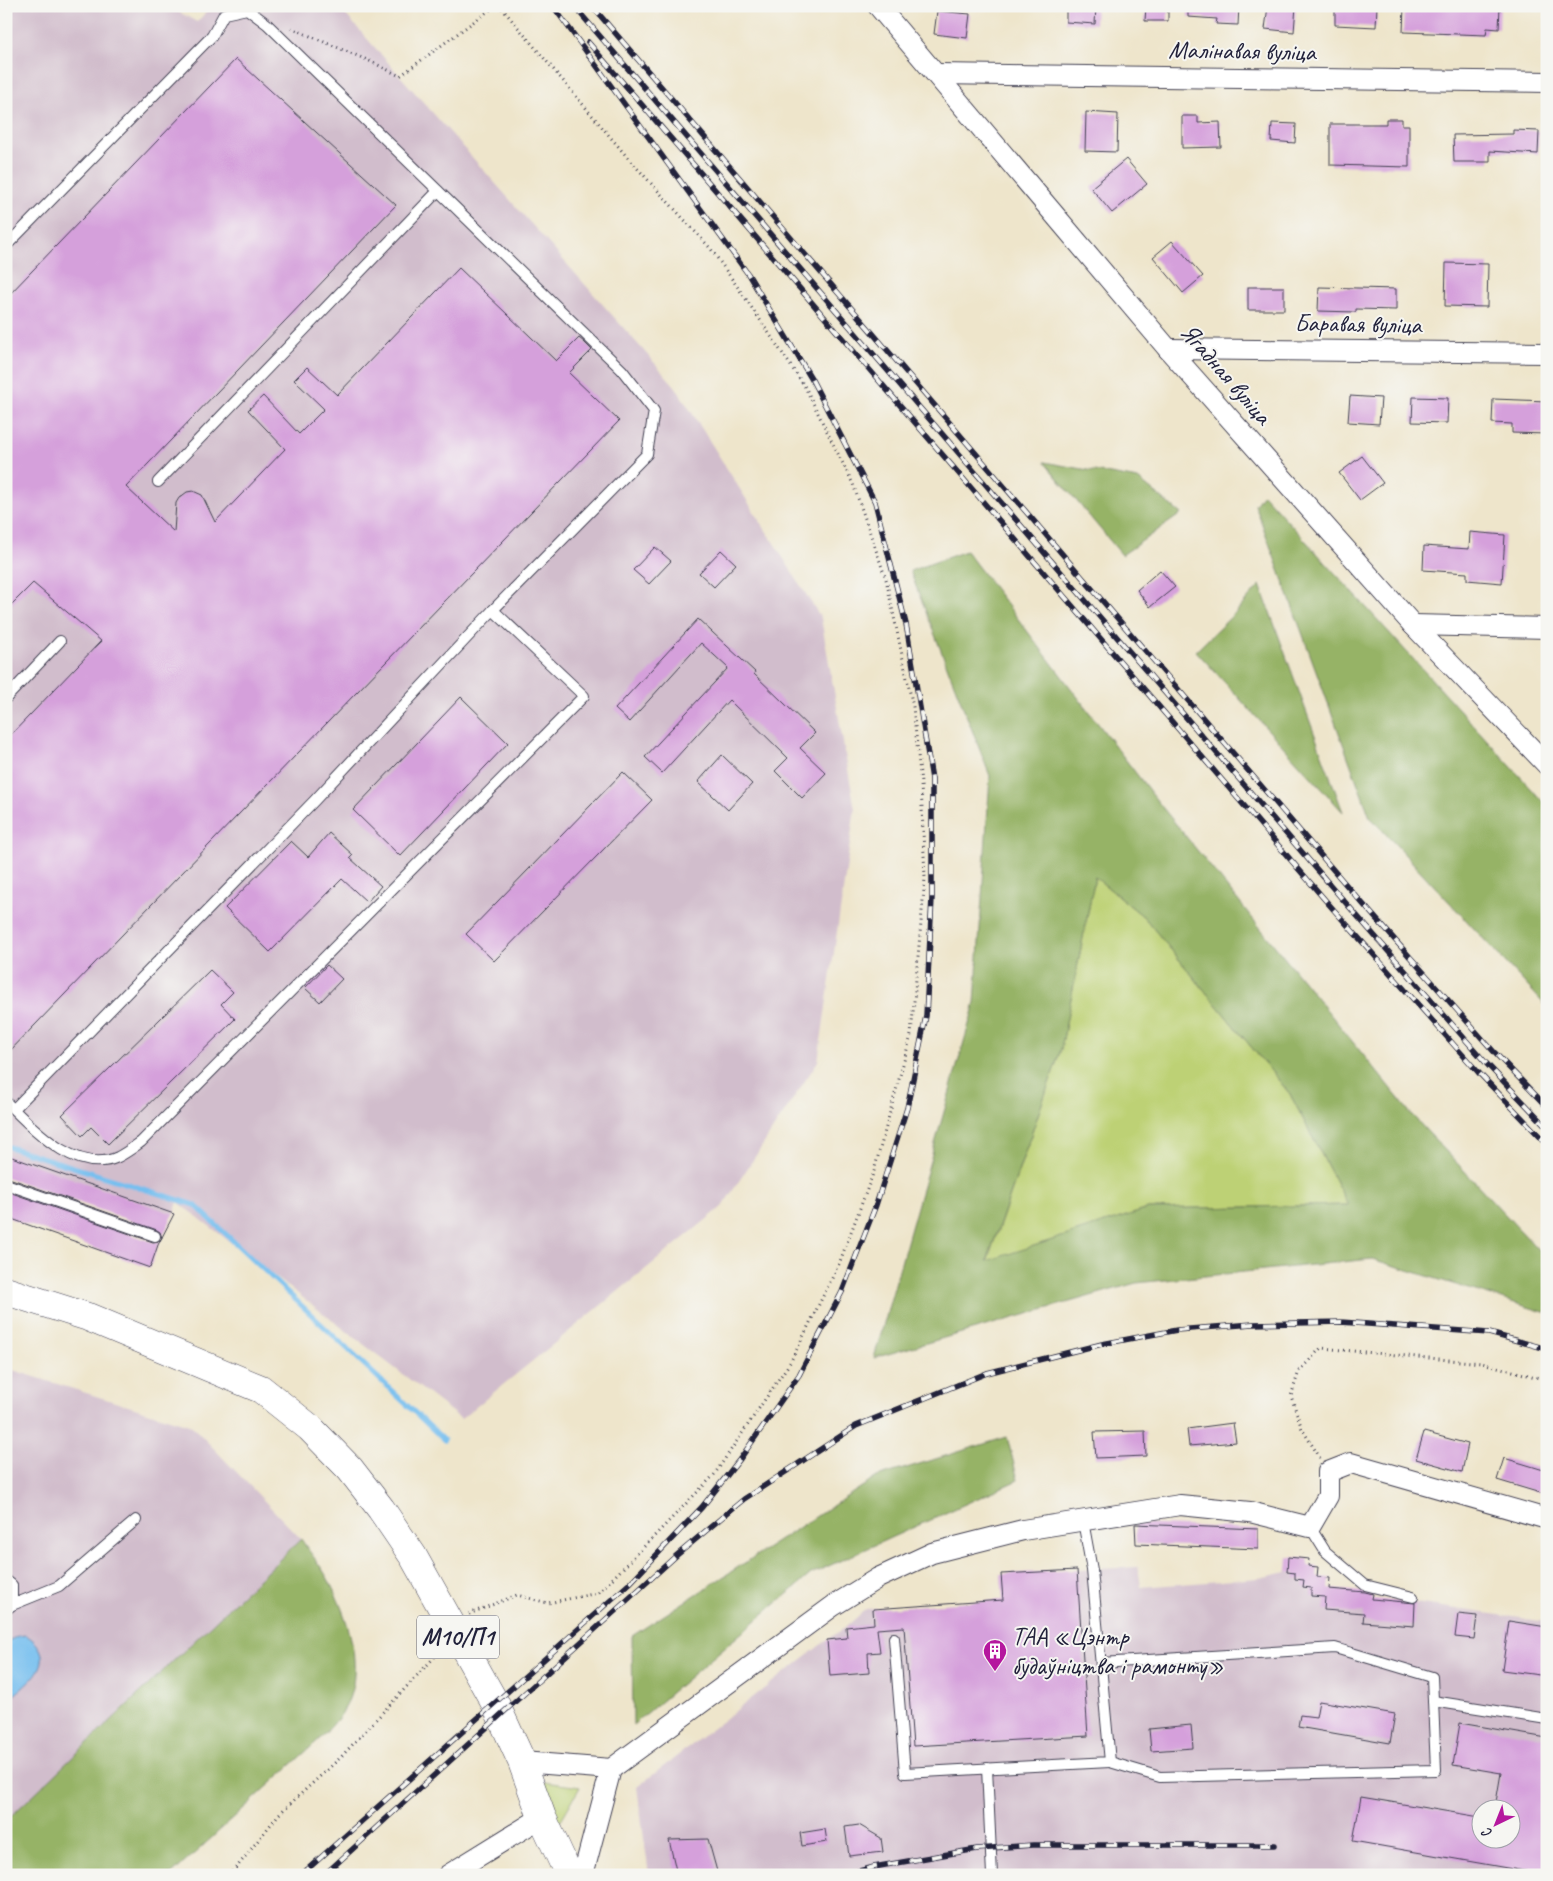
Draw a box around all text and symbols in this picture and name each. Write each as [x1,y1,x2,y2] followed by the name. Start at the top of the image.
[1168,34,1318,68] street label: Малінавая вуліца
[1294,307,1424,341] street label: Баравая вуліца
[1173,317,1280,433] street label: Ягадная вуліца
[417,1615,499,1658] road number: М10/П1
[1012,1621,1224,1682] place label: ТАА «Цэнтр будаўніцтва і рамонту»
[982,1638,1008,1672] building icon: ТАА «Цэнтр будаўніцтва і рамонту»
[1470,1798,1520,1848] north arrow
[1478,1823,1496,1842] text: С

